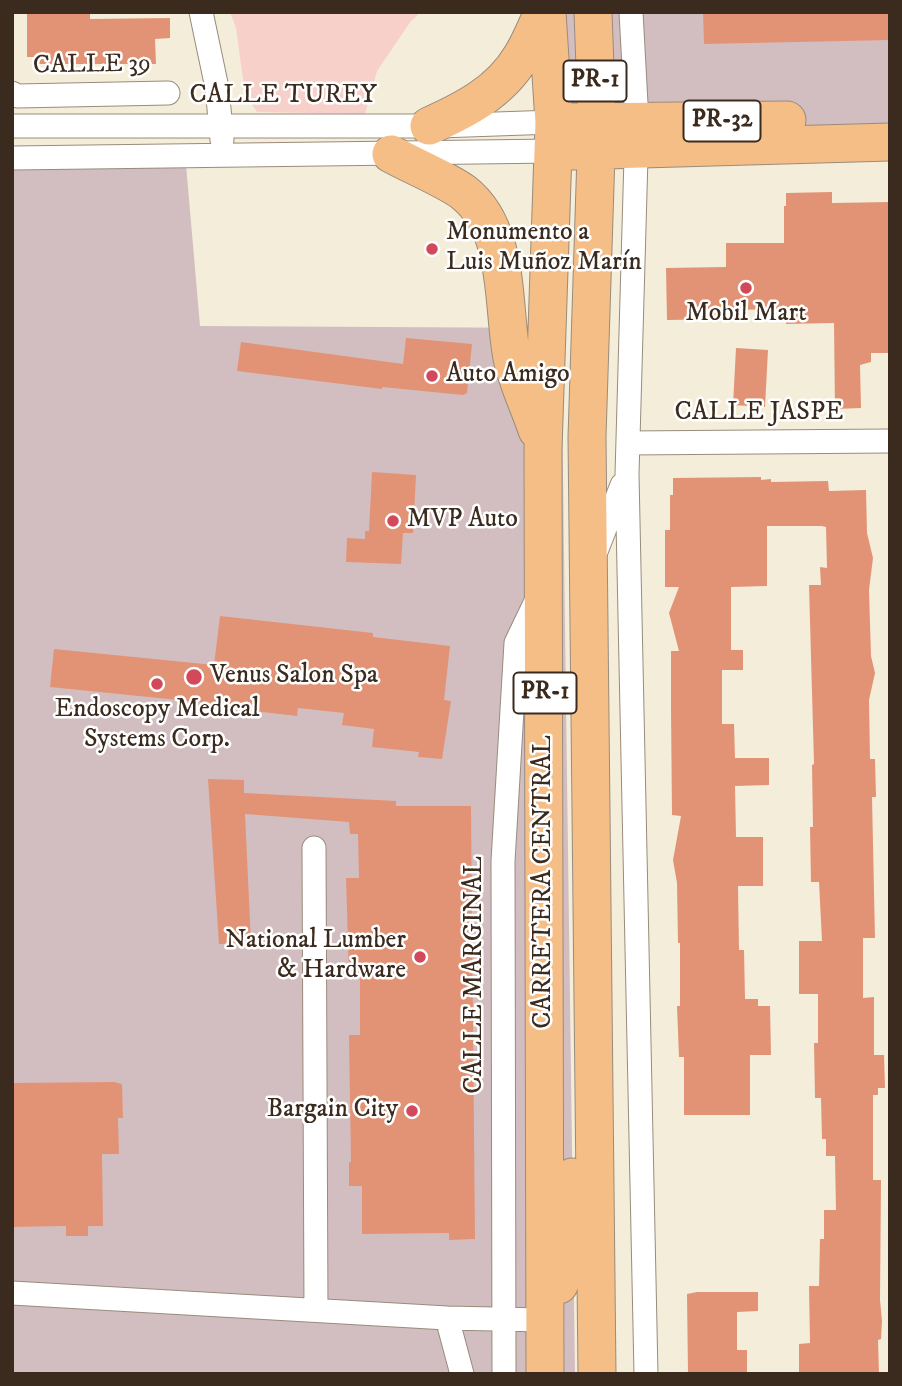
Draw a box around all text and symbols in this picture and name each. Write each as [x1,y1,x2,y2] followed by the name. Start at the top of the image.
[33,49,151,83] street label: CALLE 39
[564,60,626,102] road number: PR-1
[189,81,377,113] street label: CALLE TUREY
[684,100,760,141] road number: PR-32
[446,218,642,280] place label: Monumento a Luis Muñoz Marín
[424,241,440,257] marker: Monumento a Luis Muñoz Marín
[738,280,754,296] marker: Mobil Mart
[685,299,807,331] place label: Mobil Mart
[446,360,570,392] place label: Auto Amigo
[424,368,440,384] marker: Auto Amigo
[675,398,843,430] street label: CALLE JASPE
[407,505,518,537] place label: MVP Auto
[385,513,401,529] marker: MVP Auto
[210,661,378,693] place label: Venus Salon Spa
[184,667,204,687] marker: Venus Salon Spa
[514,672,576,714] road number: PR-1
[149,676,165,692] marker: Endoscopy Medical Systems Corp.
[55,695,259,756] place label: Endoscopy Medical Systems Corp.
[529,735,561,1029] street label: CARRETERA CENTRAL
[460,856,492,1094] street label: CALLE MARGINAL
[225,926,406,988] place label: National Lumber & Hardware
[412,949,428,965] marker: National Lumber & Hardware
[267,1095,398,1127] place label: Bargain City
[404,1103,420,1119] marker: Bargain City

